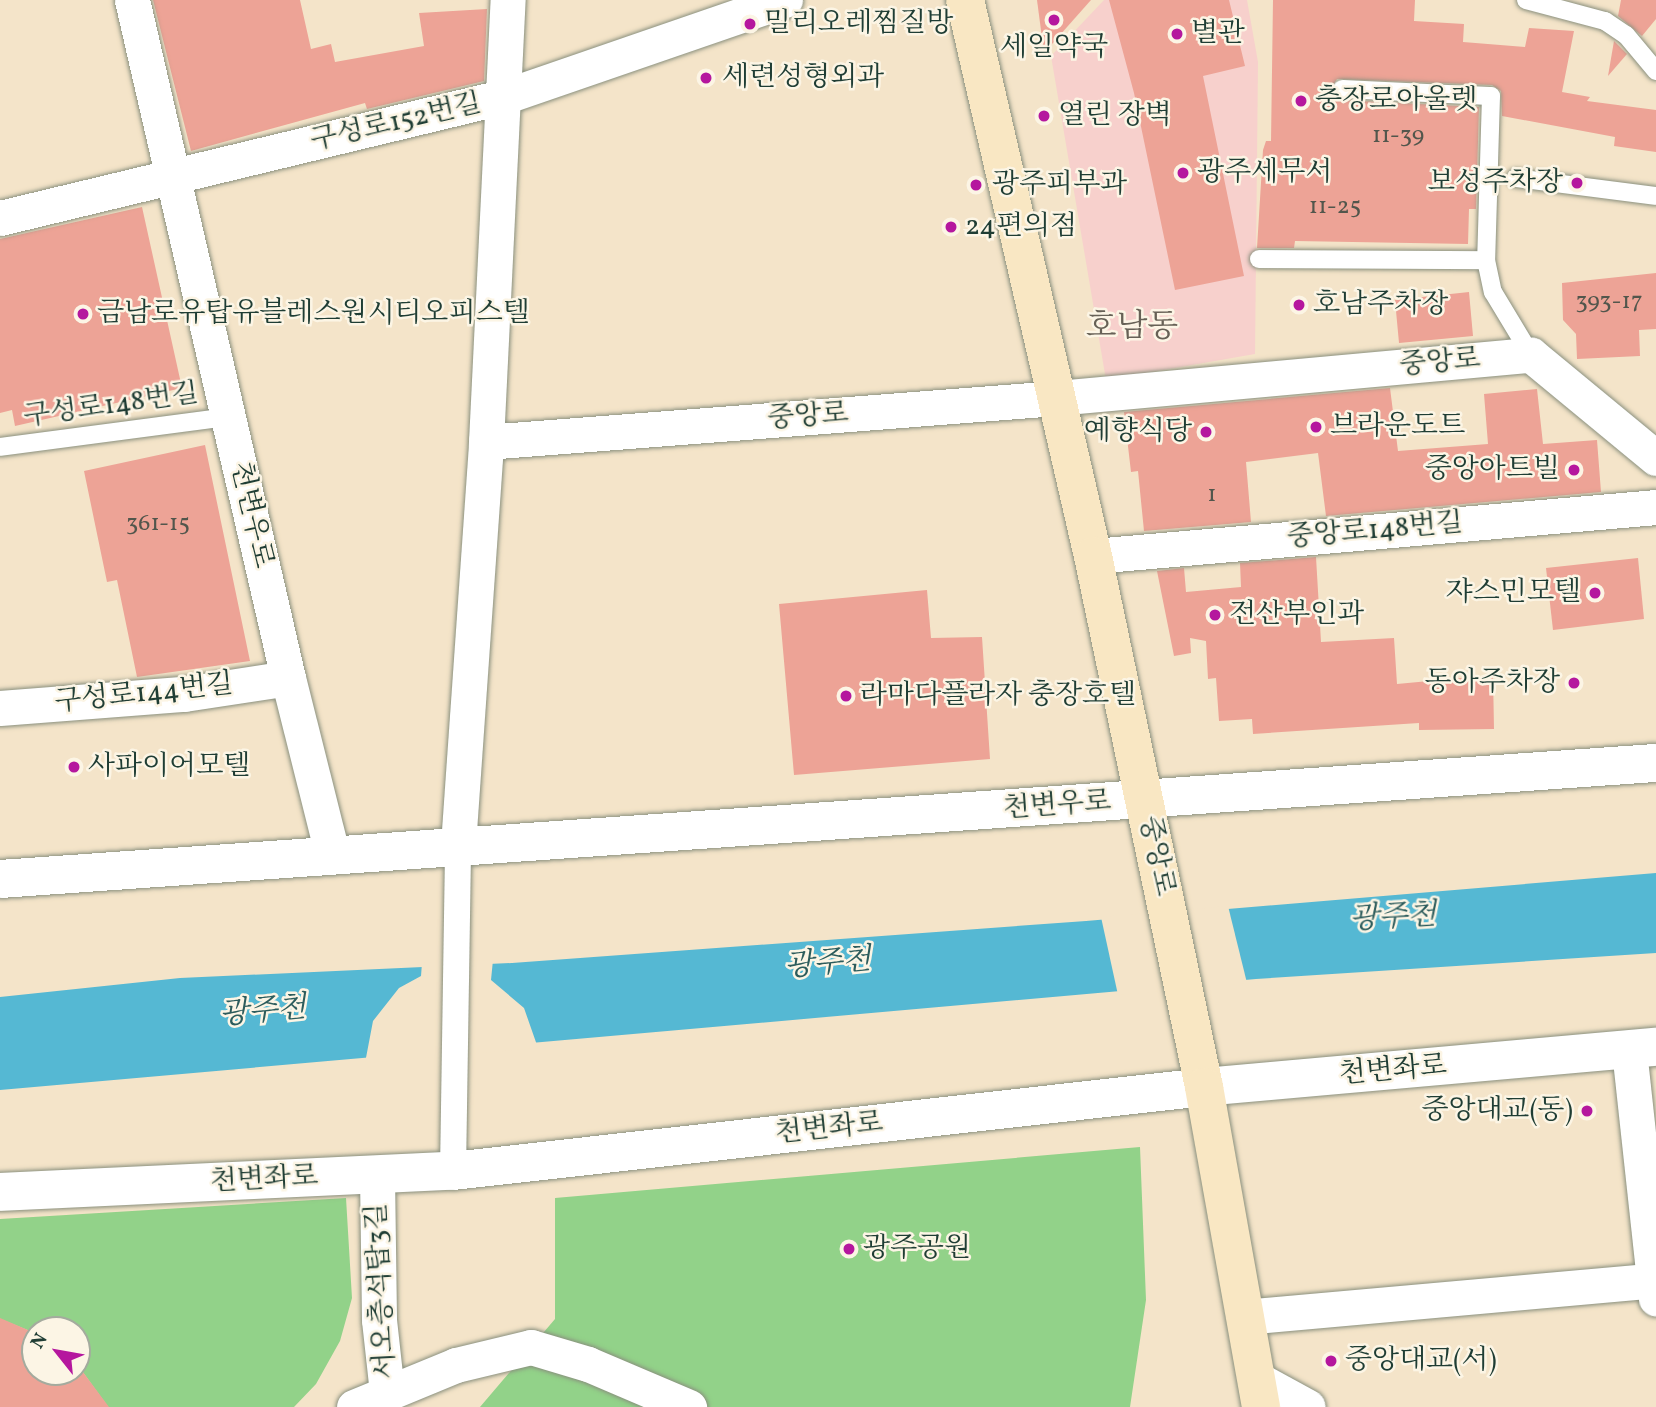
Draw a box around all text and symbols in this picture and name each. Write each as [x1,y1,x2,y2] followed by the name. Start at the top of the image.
[764,7,953,41] place label: 밀리오레찜질방
[1046,12,1062,28] marker: 세일약국
[742,16,758,32] marker: 밀리오레찜질방
[1191,17,1245,51] place label: 별관
[1169,26,1185,42] marker: 별관
[1000,31,1108,65] place label: 세일약국
[722,61,884,95] place label: 세련성형외과
[696,68,716,88] marker: 세련성형외과
[1315,84,1477,118] place label: 충장로아울렛
[307,87,485,159] street label: 구성로152번길
[1293,93,1309,109] marker: 충장로아울렛
[1058,99,1172,133] place label: 열린 장벽
[1036,108,1052,124] marker: 열린 장벽
[1372,123,1424,151] house number: 11-39
[1197,156,1332,190] place label: 광주세무서
[1175,165,1191,181] marker: 광주세무서
[1428,166,1563,200] place label: 보성주차장
[992,168,1127,202] place label: 광주피부과
[966,175,986,195] marker: 광주피부과
[1569,175,1585,191] marker: 보성주차장
[1309,194,1361,222] house number: 11-25
[965,210,1077,244] place label: 24편의점
[943,219,959,235] marker: 24편의점
[1313,288,1448,322] place label: 호남주차장
[1575,289,1643,317] house number: 393-17
[97,297,530,331] place label: 금남로유탑유블레스원시티오피스텔
[1291,297,1307,313] marker: 호남주차장
[75,306,91,322] marker: 금남로유탑유블레스원시티오피스텔
[1086,309,1178,347] district label: 호남동
[1398,343,1482,383] street label: 중앙로
[21,377,201,435] street label: 구성로148번길
[766,397,850,437] street label: 중앙로
[1330,410,1465,444] place label: 브라운도트
[1084,415,1192,449] place label: 예향식당
[1308,419,1324,435] marker: 브라운도트
[1198,424,1214,440] marker: 예향식당
[1425,453,1560,487] place label: 중앙아트빌
[222,459,280,571] street label: 천변우로
[1566,462,1582,478] marker: 중앙아트빌
[1207,482,1217,510] house number: 1
[1286,507,1464,555] street label: 중앙로148번길
[126,511,190,539] house number: 361-15
[1446,576,1581,610] place label: 쟈스민모텔
[1587,585,1603,601] marker: 쟈스민모텔
[1229,598,1364,632] place label: 전산부인과
[1207,607,1223,623] marker: 전산부인과
[1425,666,1560,700] place label: 동아주차장
[53,668,235,720] street label: 구성로144번길
[1566,675,1582,691] marker: 동아주차장
[860,679,1136,713] place label: 라마다플라자 충장호텔
[838,688,854,704] marker: 라마다플라자 충장호텔
[88,750,250,784] place label: 사파이어모텔
[66,759,82,775] marker: 사파이어모텔
[1002,785,1112,827] street label: 천변우로
[1131,813,1181,899] street label: 중앙로
[1349,898,1437,938] water label: 광주천
[783,942,873,986] water label: 광주천
[218,990,308,1034] water label: 광주천
[1338,1050,1448,1092] street label: 천변좌로
[1421,1094,1573,1128] place label: 중앙대교(동)
[1579,1103,1595,1119] marker: 중앙대교(동)
[773,1107,885,1151] street label: 천변좌로
[209,1160,319,1200] street label: 천변좌로
[361,1202,403,1380] street label: 서오층석탑3길
[863,1232,971,1266] place label: 광주공원
[841,1241,857,1257] marker: 광주공원
[21,1316,91,1386] north arrow
[25,1329,54,1354] text: N
[1345,1344,1497,1378] place label: 중앙대교(서)
[1323,1353,1339,1369] marker: 중앙대교(서)

